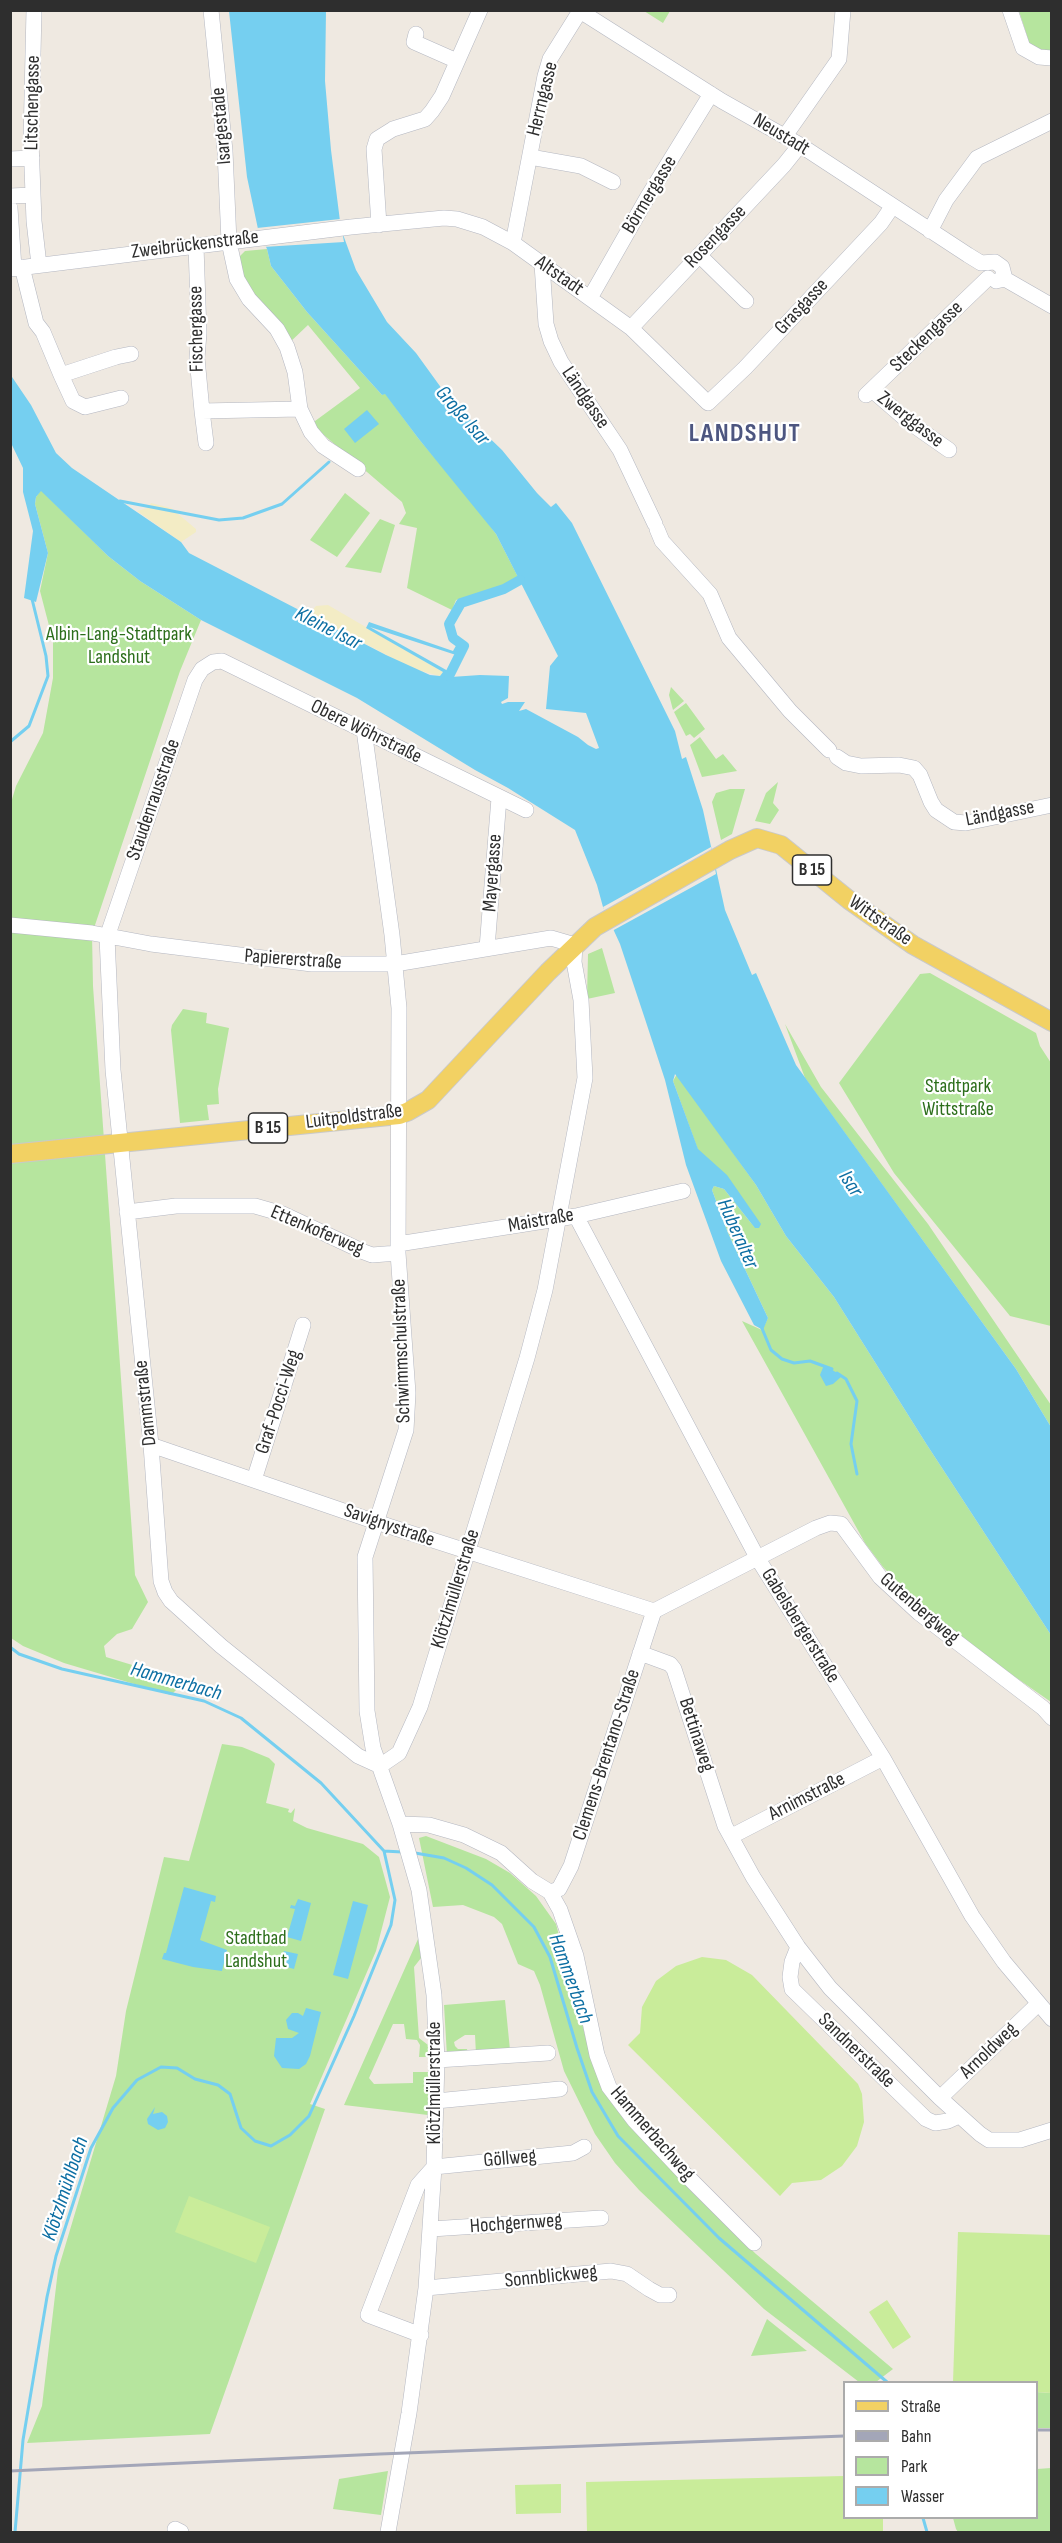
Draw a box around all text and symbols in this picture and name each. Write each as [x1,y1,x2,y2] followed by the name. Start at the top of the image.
[20,55,46,151] street label: Litschengasse
[522,59,564,139] street label: Herrngasse
[207,86,237,166] street label: Isargestade
[748,109,814,161] street label: Neustadt
[617,152,683,238] street label: Börmergasse
[680,200,752,274] street label: Rosengasse
[130,225,260,265] street label: Zweibrückenstraße
[530,251,588,301] street label: Altstadt
[770,274,834,340] street label: Grasgasse
[184,286,210,372] street label: Fischergasse
[886,296,968,378] street label: Steckengasse
[556,362,614,434] street label: Ländgasse
[429,381,495,451] water label: Große Isar
[872,387,948,453] street label: Zwerggasse
[689,418,801,450] district label: LANDSHUT
[290,602,366,656] water label: Kleine Isar
[46,623,192,670] park label: Albin-Lang-Stadtpark Landshut
[307,695,425,769] street label: Obere Wöhrstraße
[122,736,186,864] street label: Staudenrausstraße
[964,796,1036,832] street label: Ländgasse
[478,833,508,913] street label: Mayergasse
[792,855,832,885] road number: B 15
[844,891,916,951] street label: Wittstraße
[243,945,343,975] street label: Papiererstraße
[922,1075,994,1122] park label: Stadtpark Wittstraße
[304,1099,404,1135] street label: Luitpoldstraße
[248,1113,288,1143] road number: B 15
[832,1166,868,1202] water label: Isar
[710,1195,764,1273] water label: Huberalter
[267,1201,367,1261] street label: Ettenkoferweg
[506,1203,576,1239] street label: Maistraße
[387,1278,417,1424] street label: Schwimmschulstraße
[251,1347,307,1457] street label: Graf-Pocci-Weg
[130,1359,162,1447] street label: Dammstraße
[340,1499,438,1553] street label: Savignystraße
[427,1527,485,1651] street label: Klötzlmüllerstraße
[755,1564,845,1688] street label: Gabelsbergerstraße
[874,1568,964,1650] street label: Gutenbergweg
[128,1657,224,1707] water label: Hammerbach
[568,1666,646,1844] street label: Clemens-Brentano-Straße
[673,1695,719,1775] street label: Bettinaweg
[765,1768,849,1826] street label: Arnimstraße
[225,1927,287,1974] park label: Stadtbad Landshut
[542,1931,598,2027] water label: Hammerbach
[812,2008,900,2094] street label: Sandnerstraße
[955,2018,1023,2084] street label: Arnoldweg
[423,2021,447,2145] street label: Klötzlmüllerstraße
[605,2082,699,2186] street label: Hammerbachweg
[37,2134,95,2244] water label: Klötzlmühlbach
[483,2145,537,2173] street label: Göllweg
[469,2209,563,2239] street label: Hochgernweg
[504,2260,598,2294] street label: Sonnblickweg
[843,2381,1038,2519] legend
[901,2396,941,2417] text: Straße
[901,2426,931,2447] text: Bahn
[901,2456,927,2477] text: Park
[901,2486,944,2507] text: Wasser

